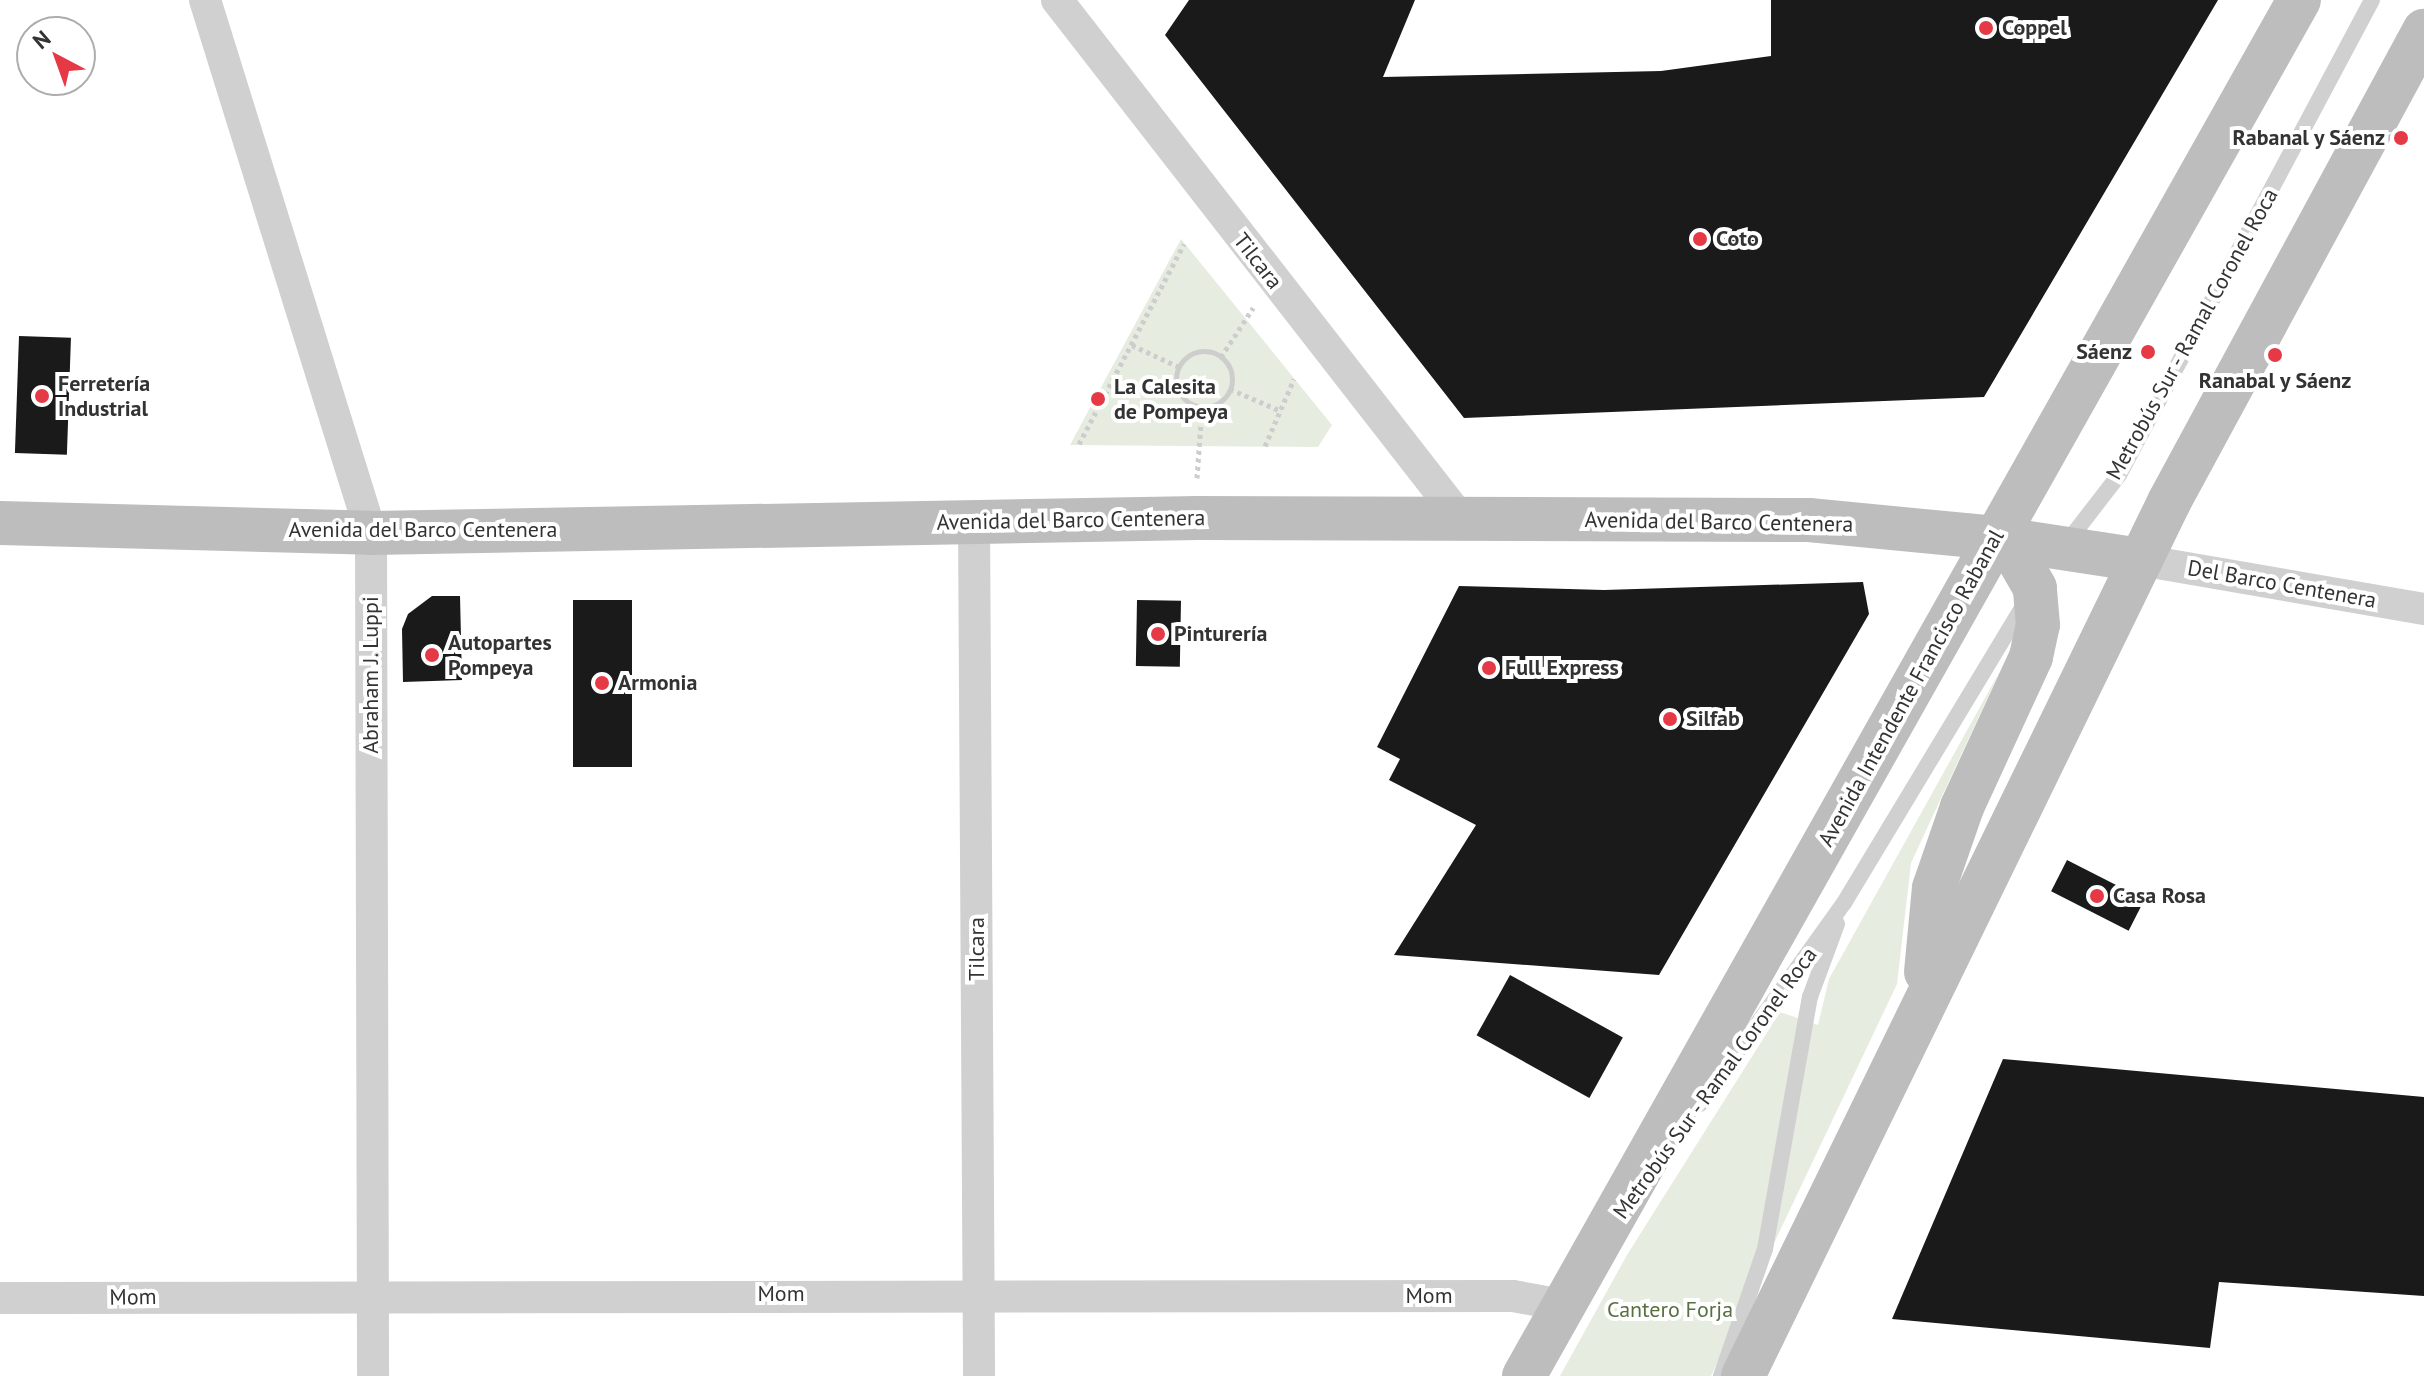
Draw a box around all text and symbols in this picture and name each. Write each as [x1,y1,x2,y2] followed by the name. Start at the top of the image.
[2002,15,2067,41] place label: Coppel
[16,16,96,96] north arrow
[1977,19,1995,37] marker: Coppel
[27,24,56,55] text: N
[2231,125,2385,151] place label: Rabanal y Sáenz
[2392,129,2410,147] marker: Rabanal y Sáenz
[2100,182,2284,486] street label: Metrobús Sur - Ramal Coronel Roca
[1716,226,1759,252] place label: Coto
[1228,228,1288,294] street label: Tilcara
[1691,230,1709,248] marker: Coto
[2076,339,2132,365] place label: Sáenz
[2139,343,2157,361] marker: Sáenz
[2266,346,2284,364] marker: Ranabal y Sáenz
[2198,368,2352,394] place label: Ranabal y Sáenz
[58,370,150,422] place label: Ferretería Industrial
[1114,373,1228,424] place label: La Calesita de Pompeya
[33,387,51,405] marker: Ferretería Industrial
[1089,390,1107,408] marker: La Calesita de Pompeya
[936,504,1206,536] street label: Avenida del Barco Centenera
[1584,506,1854,538] street label: Avenida del Barco Centenera
[289,517,557,543] street label: Avenida del Barco Centenera
[1813,525,2009,851] street label: Avenida Intendente Francisco Rabanal
[2186,554,2378,614] street label: Del Barco Centenera
[358,595,384,755] street label: Abraham J. Luppi
[1174,621,1267,647] place label: Pinturería
[1149,625,1167,643] marker: Pinturería
[448,629,552,680] place label: Autopartes Pompeya
[423,646,441,664] marker: Autopartes Pompeya
[1505,655,1619,681] place label: Full Express
[1480,659,1498,677] marker: Full Express
[618,670,697,696] place label: Armonia
[593,674,611,692] marker: Armonia
[1686,706,1740,732] place label: Silfab
[1661,710,1679,728] marker: Silfab
[2113,883,2206,909] place label: Casa Rosa
[2088,887,2106,905] marker: Casa Rosa
[964,917,990,981] street label: Tilcara
[1607,941,1823,1225] street label: Metrobús Sur - Ramal Coronel Roca
[757,1281,805,1307] street label: Mom
[109,1283,157,1311] street label: Mom
[1405,1283,1453,1309] street label: Mom
[1607,1297,1733,1323] park label: Cantero Forja

